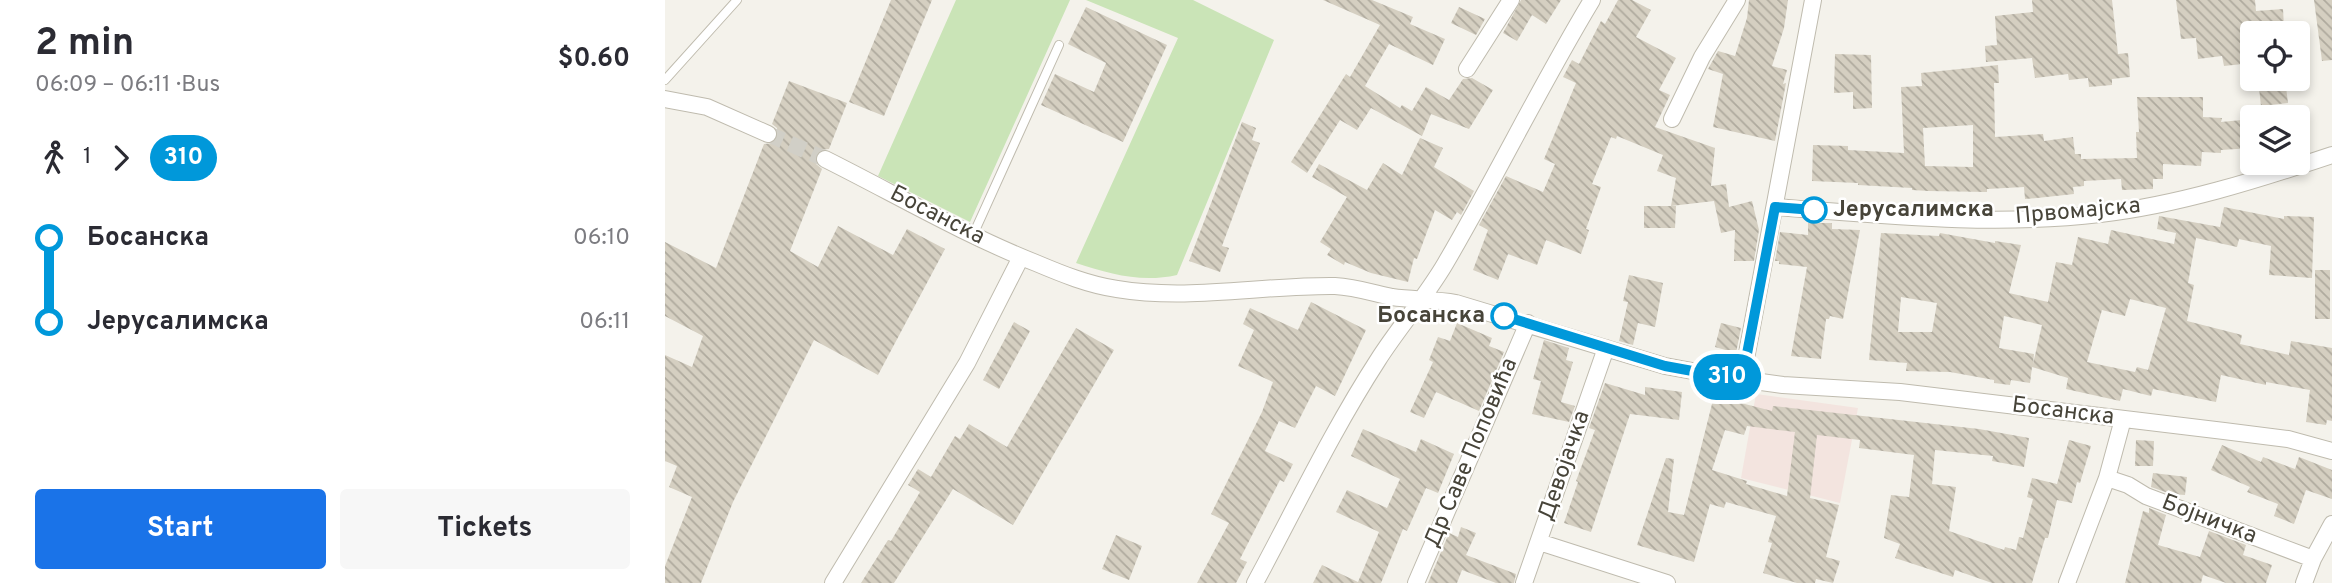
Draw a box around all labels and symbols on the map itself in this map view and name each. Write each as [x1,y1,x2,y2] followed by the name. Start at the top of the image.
[885,180,989,252] street label: Босанска
[2014,192,2142,232] street label: Првомајска
[1833,196,1994,225] place label: Јерусалимска
[1801,197,1827,223] marker: Јерусалимска
[1377,302,1485,331] place label: Босанска
[1491,303,1517,329] marker: Босанска
[1419,354,1525,552] street label: Др Саве Поповића
[1687,354,1767,400] line badge: 310
[2010,391,2116,433] street label: Босанска
[1533,407,1597,525] street label: Девојачка
[2157,489,2261,551] street label: Бојничка

